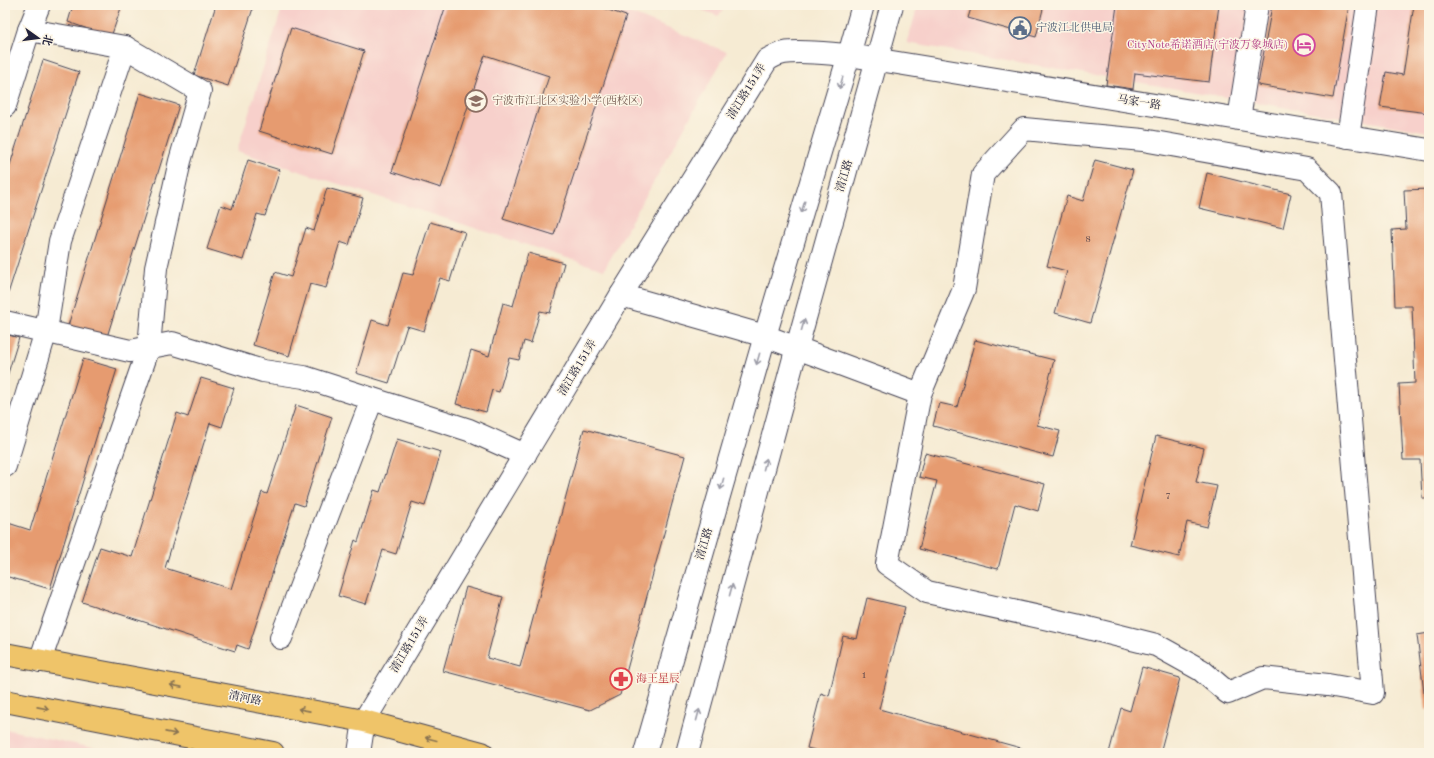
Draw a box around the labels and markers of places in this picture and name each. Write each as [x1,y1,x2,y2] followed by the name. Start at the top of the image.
[1007,15,1033,41] public building icon: 宁波江北供电局
[1036,21,1113,34] place label: 宁波江北供电局
[1291,32,1317,58] hotel icon: CityNote希诺酒店(宁波万象城店)
[1127,38,1288,51] place label: CityNote希诺酒店(宁波万象城店)
[463,88,489,114] school or university icon: 宁波市江北区实验小学(西校区)
[492,94,643,107] place label: 宁波市江北区实验小学(西校区)
[608,666,634,692] pharmacy icon: 海王星辰
[636,672,680,685] place label: 海王星辰

